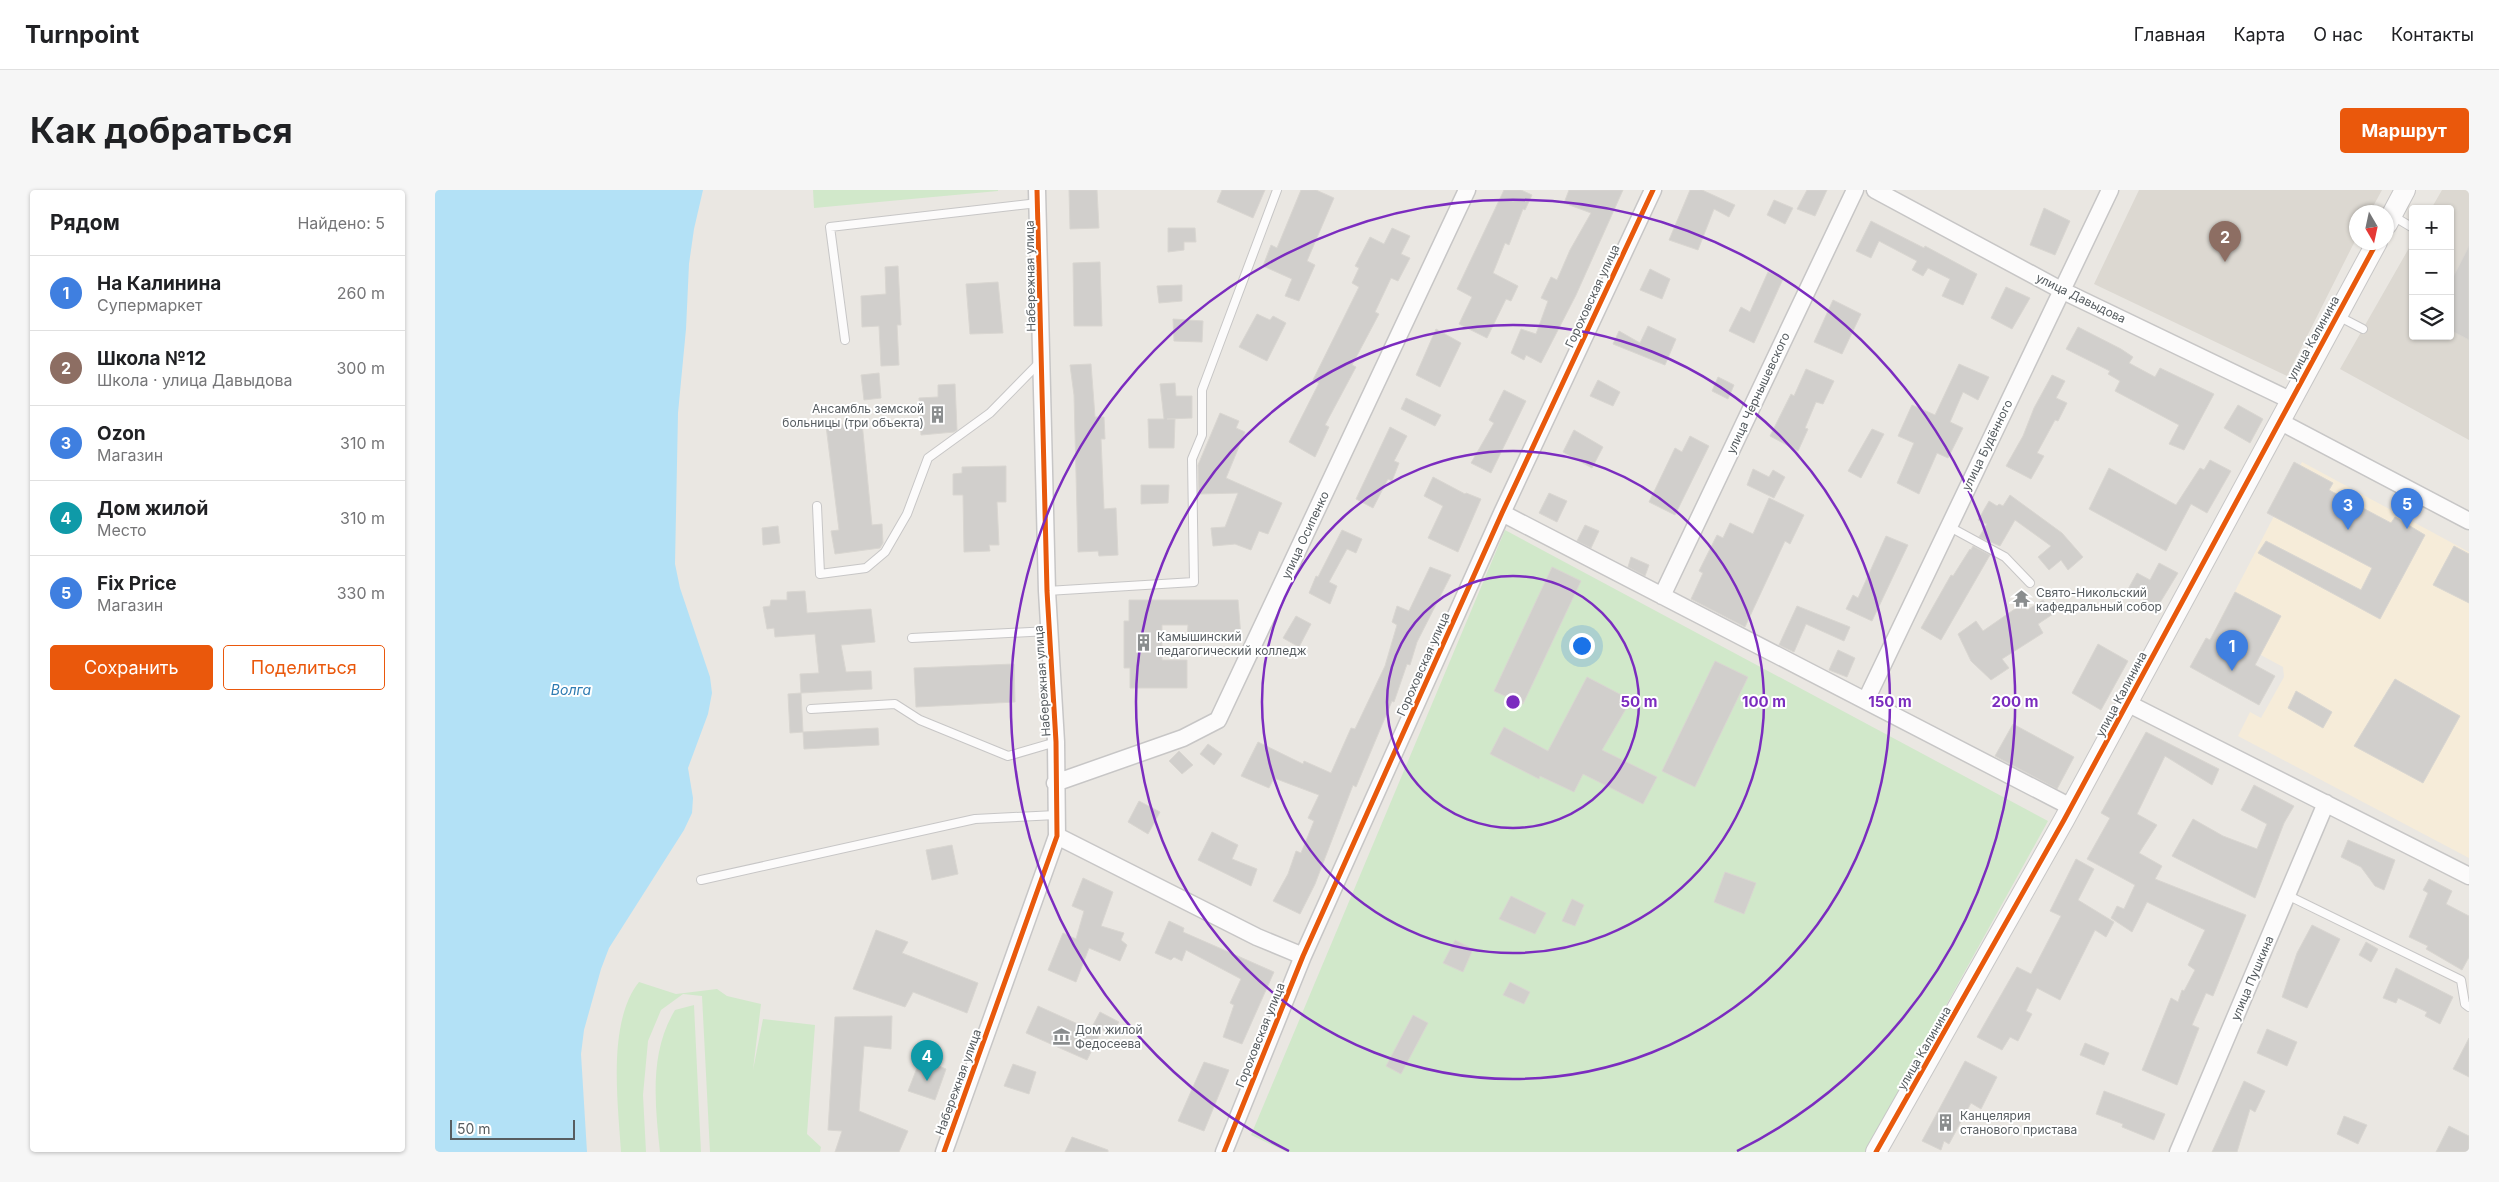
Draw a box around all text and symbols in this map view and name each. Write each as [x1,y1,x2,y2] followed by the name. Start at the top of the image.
[25,20,139,49] text: Turnpoint
[2134,24,2205,45] text: Главная
[2233,24,2285,45] text: Карта
[2313,24,2363,45] text: О нас
[2391,24,2474,45] text: Контакты
[2340,108,2469,153] button: Маршрут
[30,109,293,151] text: Как добраться
[2349,205,2394,250] north arrow
[2409,205,2454,340] map controls
[2409,205,2454,250] button: +
[50,210,120,235] text: Рядом
[297,213,385,233] text: Найдено: 5
[1022,220,1038,332] street label: Набережная улица
[2209,221,2241,262] pin: 2
[1562,242,1622,350] street label: Гороховская улица
[2409,250,2454,295] button: −
[2034,270,2128,326] street label: улица Давыдова
[97,272,221,295] text: На Калинина
[63,283,69,303] text: 1
[337,283,385,303] text: 260 m
[2284,293,2342,383] street label: улица Калинина
[97,295,202,315] text: Супермаркет
[2409,295,2454,340] button: layers
[1723,330,1793,456] street label: улица Чернышевского
[97,347,206,370] text: Школа №12
[61,358,71,378] text: 2
[336,358,385,378] text: 300 m
[97,370,293,390] text: Школа · улица Давыдова
[1958,397,2016,493] street label: улица Будённого
[782,401,924,430] place label: Ансамбль земской больницы (три объекта)
[928,405,948,425] building icon: Ансамбль земской больницы (три объекта)
[97,422,146,445] text: Ozon
[61,433,71,453] text: 3
[340,433,385,453] text: 310 m
[97,445,163,465] text: Магазин
[2391,488,2423,529] pin: 5
[1278,489,1332,581] street label: улица Осипенко
[2332,489,2364,530] pin: 3
[97,497,208,520] text: Дом жилой
[61,508,71,528] text: 4
[340,508,385,528] text: 310 m
[97,520,147,540] text: Место
[97,572,177,595] text: Fix Price
[61,583,71,603] text: 5
[337,583,385,603] text: 330 m
[2036,585,2162,614] place label: Свято-Никольский кафедральный собор
[2012,589,2032,609] temple icon: Свято-Никольский кафедральный собор
[97,595,163,615] text: Магазин
[1393,610,1453,718] street label: Гороховская улица
[1031,625,1053,737] street label: Набережная улица
[1157,629,1307,658] place label: Камышинский педагогический колледж
[2216,630,2248,671] pin: 1
[1133,633,1153,653] building icon: Камышинский педагогический колледж
[1569,633,1595,659] your location
[50,645,213,690] button: Сохранить
[223,645,385,690] button: Поделиться
[2092,649,2150,739] street label: улица Калинина
[551,681,592,698] water label: Волга
[1621,692,1657,711] text: 50 m
[1742,692,1786,711] text: 100 m
[1868,692,1912,711] text: 150 m
[1992,692,2038,711] text: 200 m
[1504,693,1522,711] centre of rings
[2227,933,2277,1023] street label: улица Пушкина
[1232,980,1288,1090] street label: Гороховская улица
[1894,1003,1954,1093] street label: улица Калинина
[1075,1022,1143,1051] place label: Дом жилой Федосеева
[1051,1026,1071,1046] museum icon: Дом жилой Федосеева
[932,1027,984,1137] street label: Набережная улица
[911,1040,943,1081] pin: 4
[1960,1108,2077,1137] place label: Канцелярия станового пристава
[1936,1112,1956,1132] building icon: Канцелярия станового пристава
[450,1117,575,1140] scale bar
[457,1120,491,1137] text: 50 m

